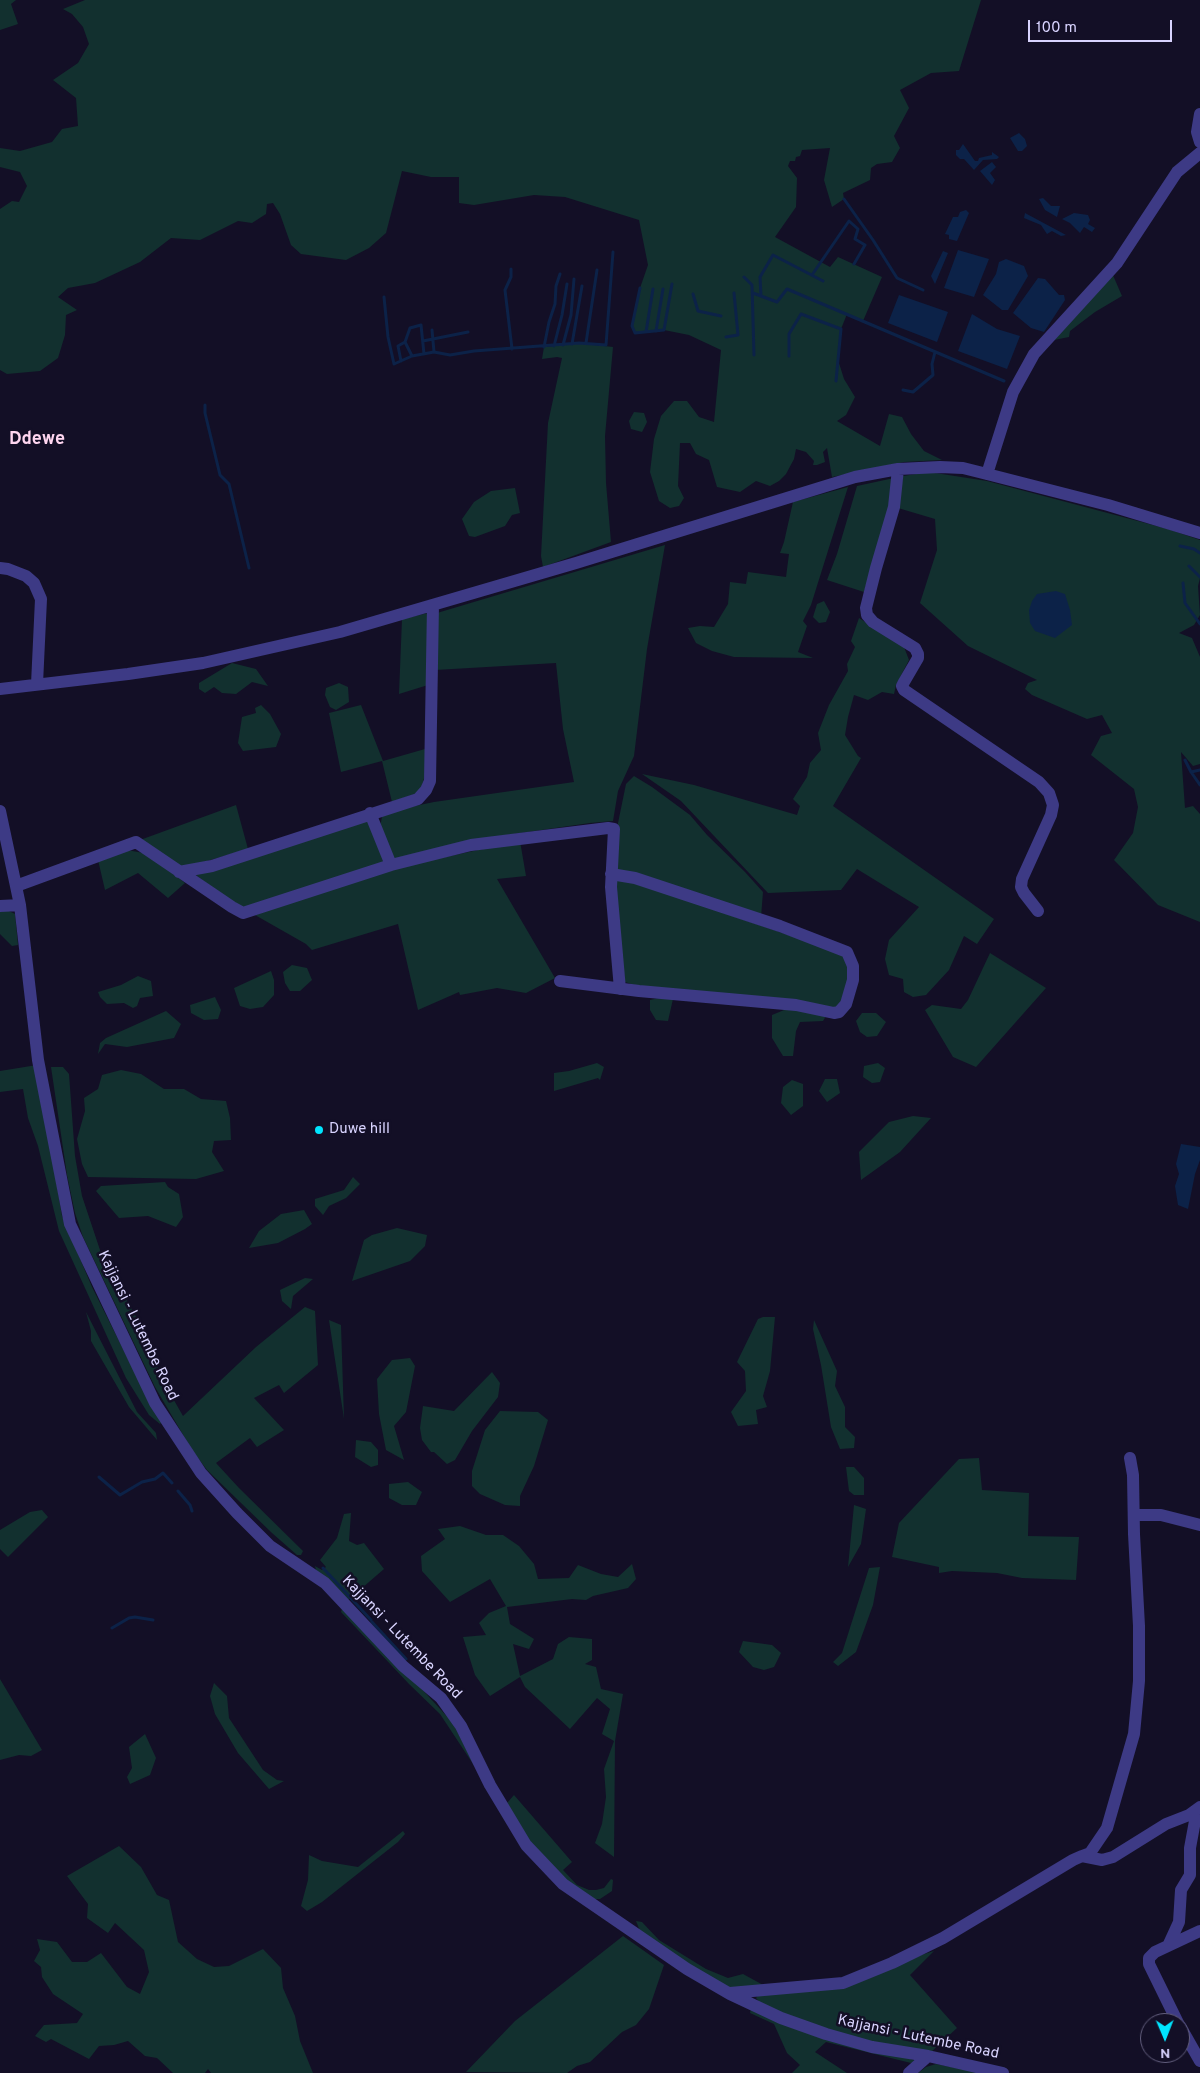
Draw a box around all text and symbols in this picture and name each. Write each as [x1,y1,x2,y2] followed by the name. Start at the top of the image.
[1030,10,1174,42] scale bar
[1036,19,1077,38] text: 100 m
[9,429,65,451] district label: Ddewe
[329,1121,390,1139] place label: Duwe hill
[313,1124,325,1136] marker: Duwe hill
[93,1248,181,1404] street label: Kajjansi - Lutembe Road
[337,1573,465,1703] street label: Kajjansi - Lutembe Road
[836,2012,1000,2064] street label: Kajjansi - Lutembe Road
[1140,2013,1190,2063] north arrow
[1160,2044,1170,2061] text: N

